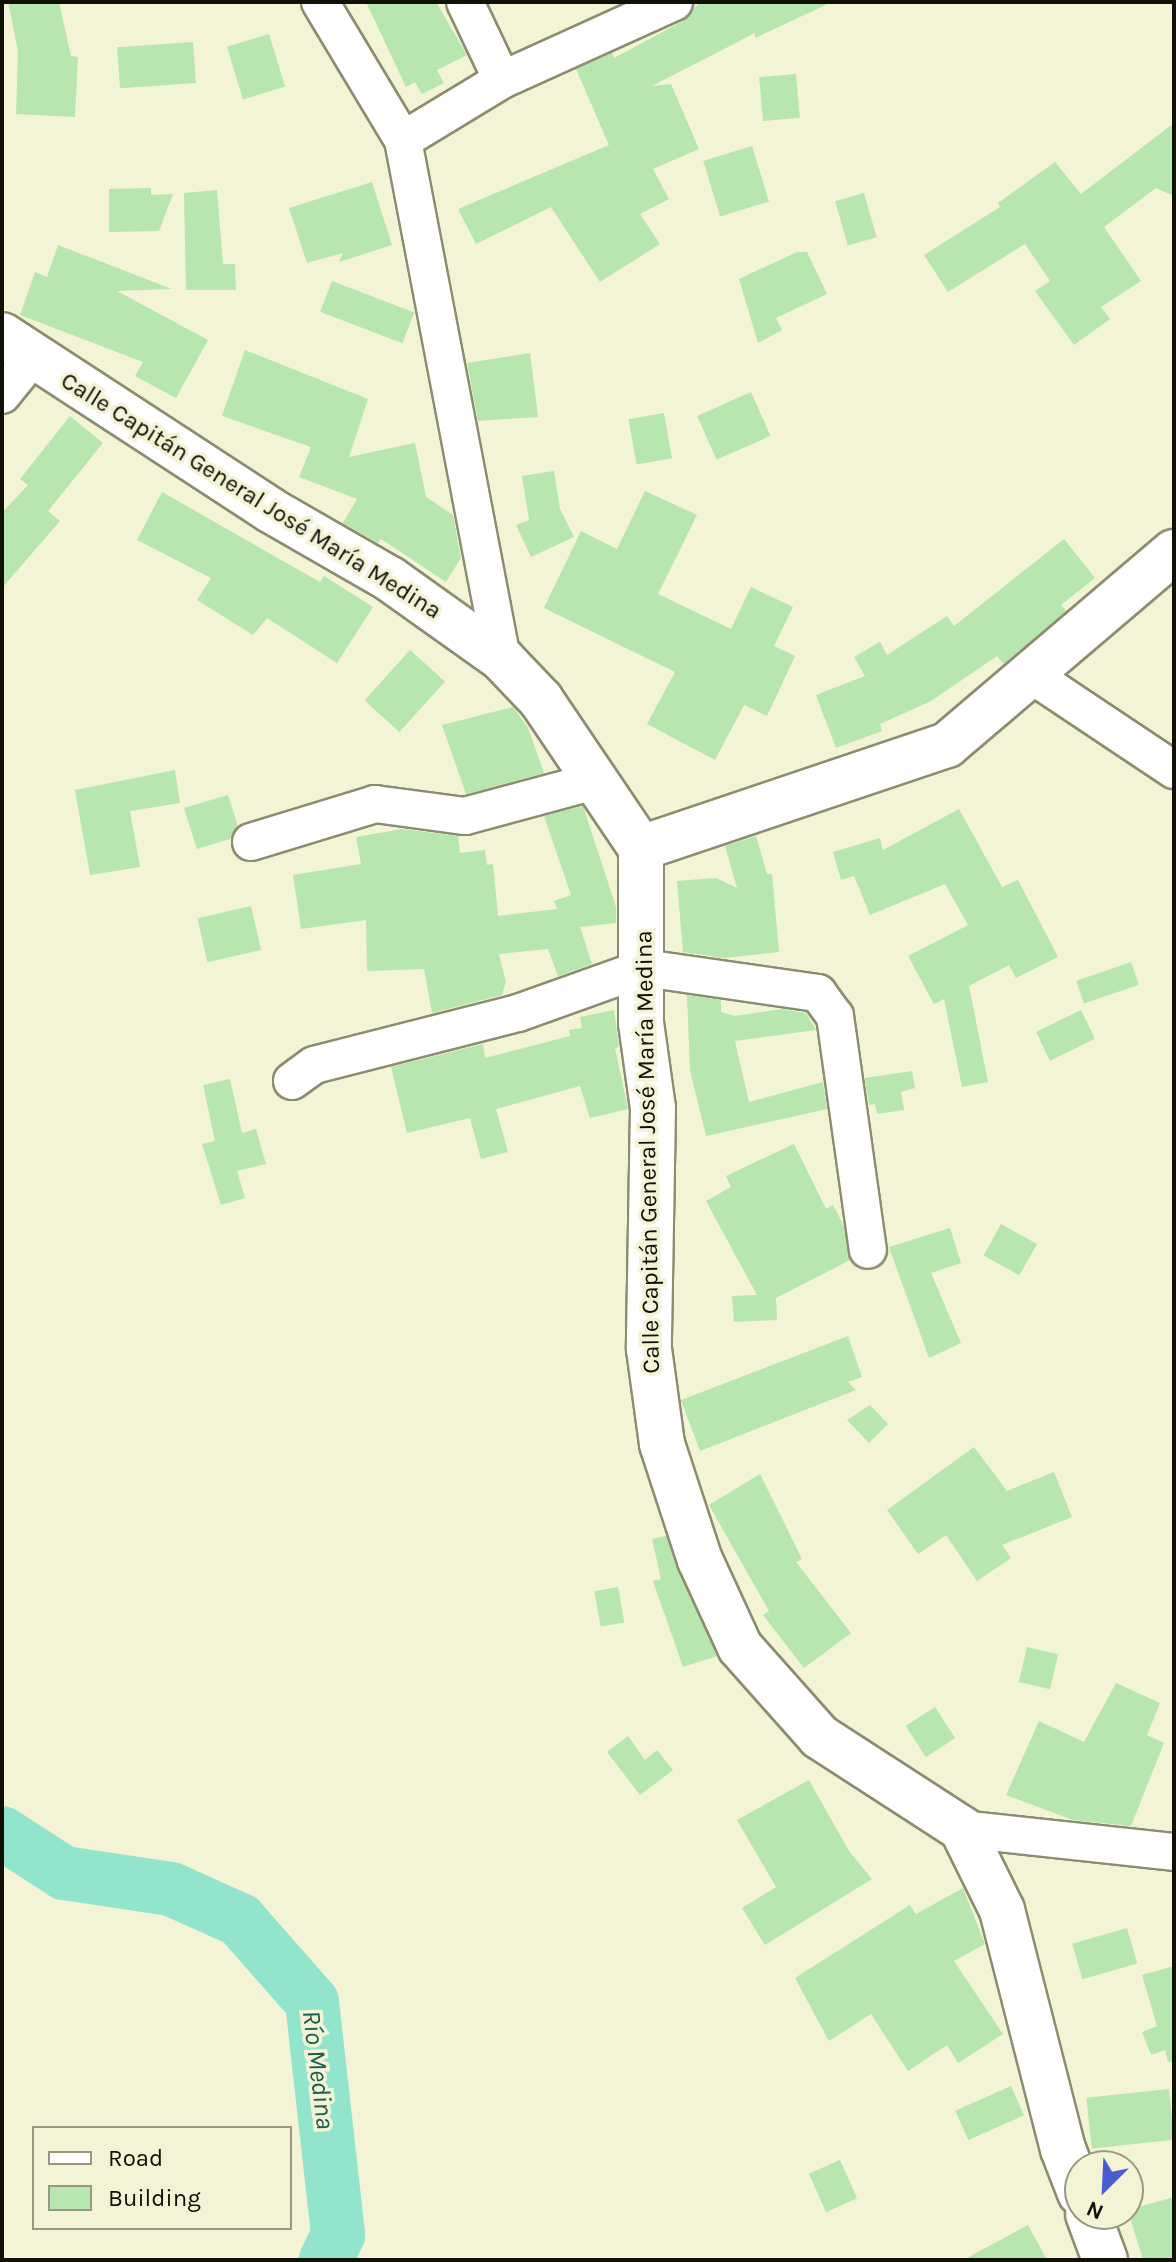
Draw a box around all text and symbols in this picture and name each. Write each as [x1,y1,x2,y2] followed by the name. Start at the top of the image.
[55,366,447,626] street label: Calle Capitán General José María Medina
[630,930,666,1374] street label: Calle Capitán General José María Medina
[295,2009,341,2131] water label: Río Medina
[32,2126,292,2230] legend
[108,2144,163,2172] text: Road
[1064,2150,1144,2230] north arrow
[108,2184,201,2212] text: Building
[1083,2195,1108,2225] text: N

